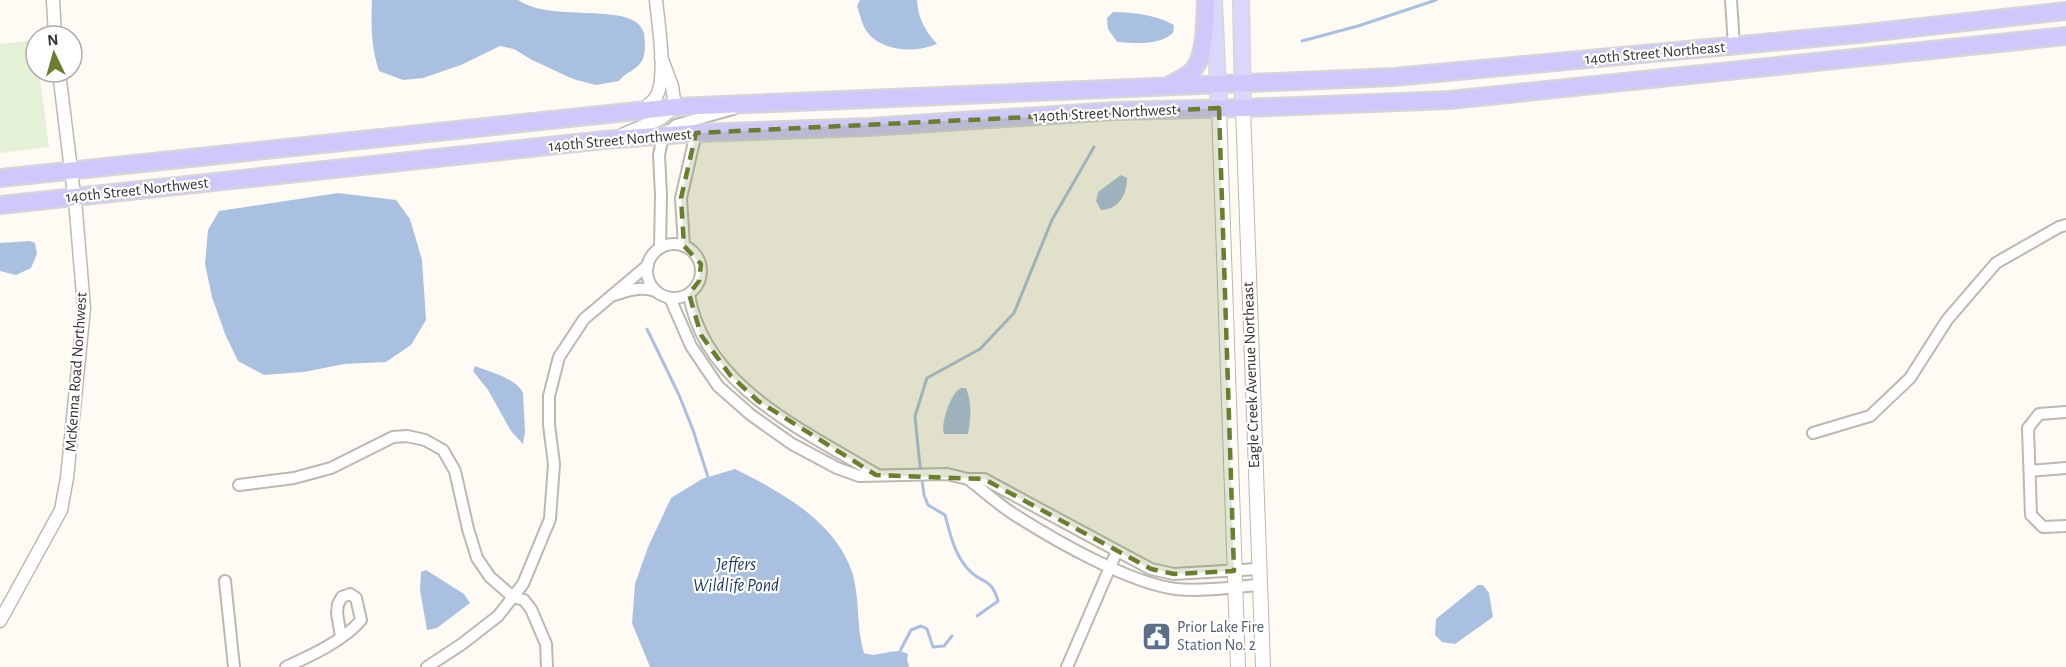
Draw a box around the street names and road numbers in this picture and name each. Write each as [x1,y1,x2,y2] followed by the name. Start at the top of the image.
[1584,39,1726,67] street label: 140th Street Northeast
[1033,101,1177,125] street label: 140th Street Northwest
[548,126,692,154] street label: 140th Street Northwest
[65,175,209,205] street label: 140th Street Northwest
[1240,282,1262,468] street label: Eagle Creek Avenue Northeast
[62,292,90,452] street label: McKenna Road Northwest

